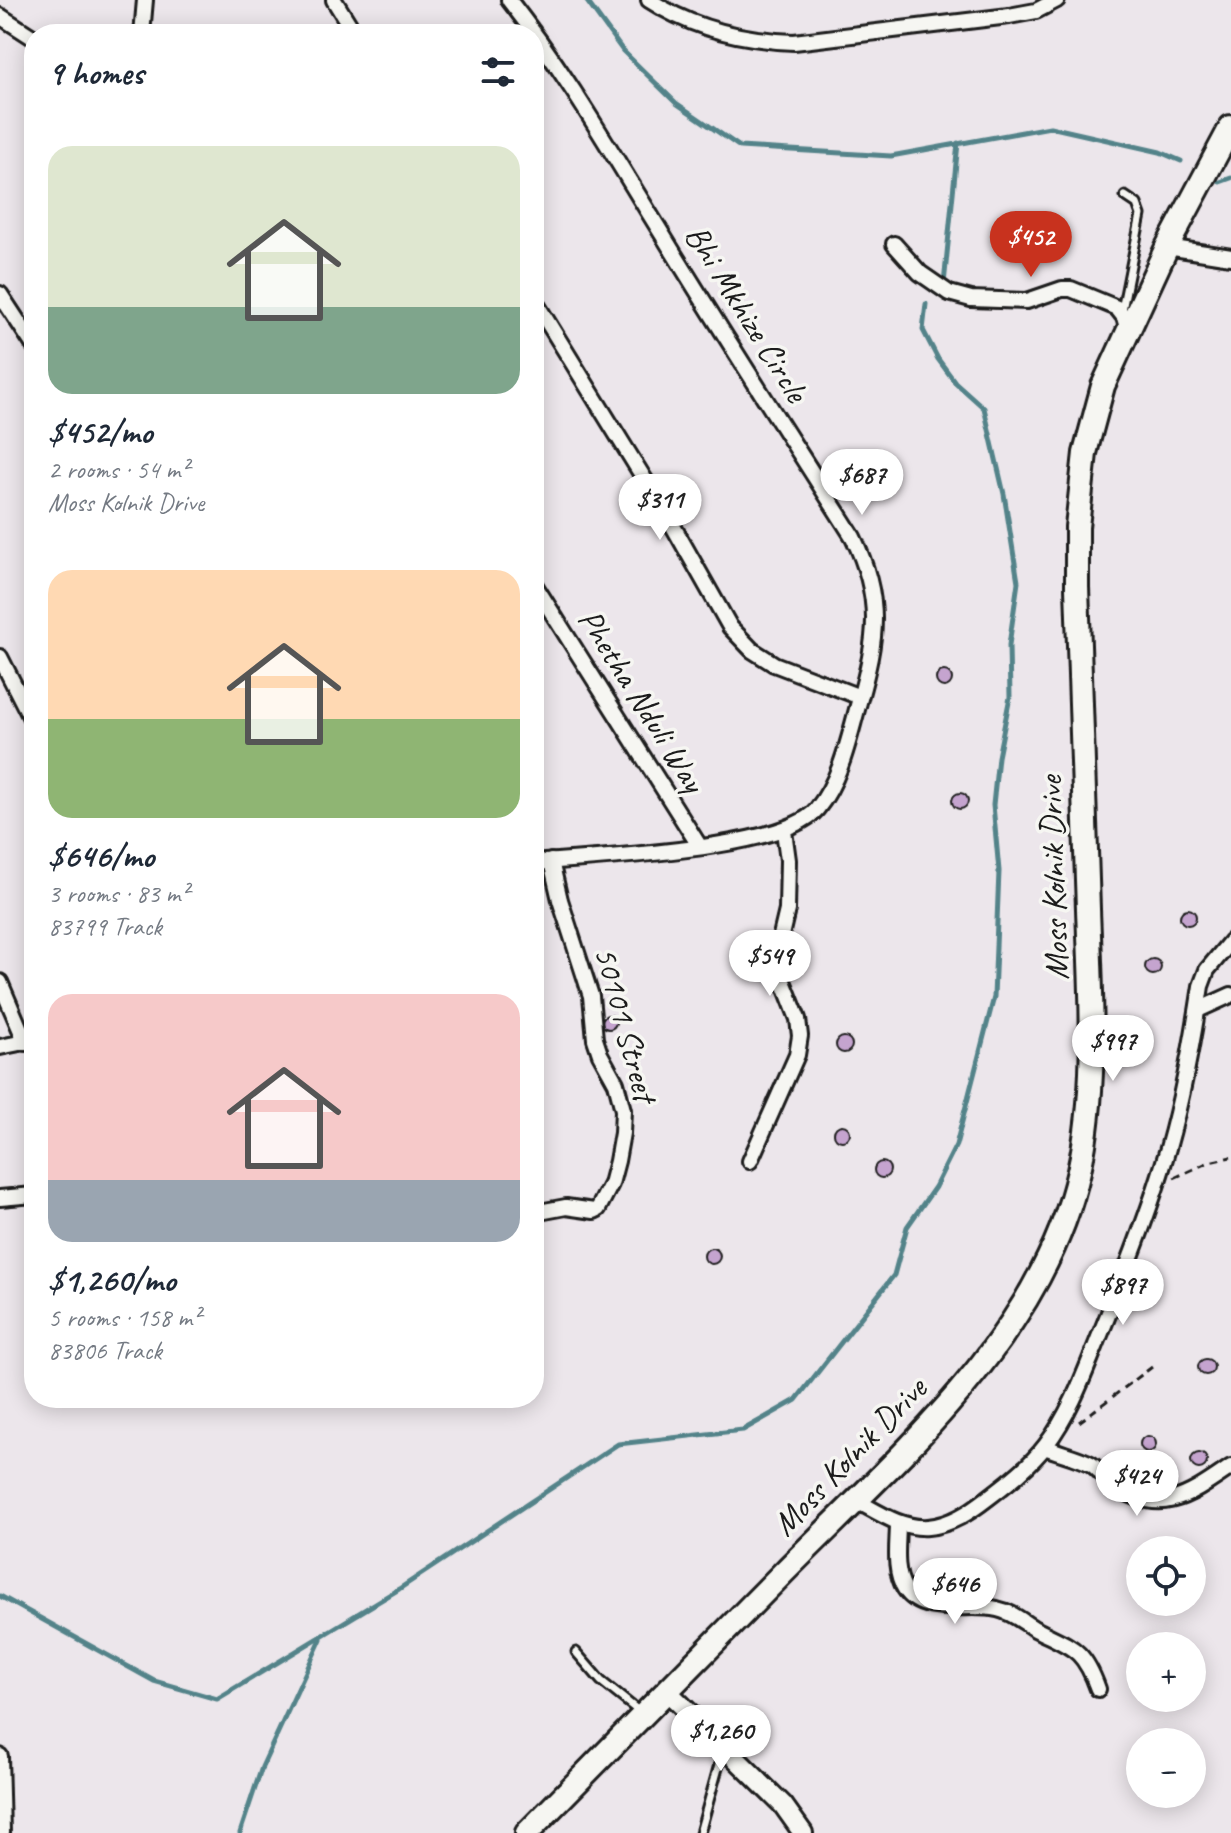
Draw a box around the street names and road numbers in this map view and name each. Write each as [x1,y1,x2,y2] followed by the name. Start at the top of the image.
[676,216,819,411] street label: Bhi Mkhize Circle
[569,600,717,802] street label: Phetha Nduli Way
[1028,773,1078,981] street label: Moss Kolnik Drive
[585,942,669,1111] street label: 50101 Street
[763,1366,937,1544] street label: Moss Kolnik Drive

